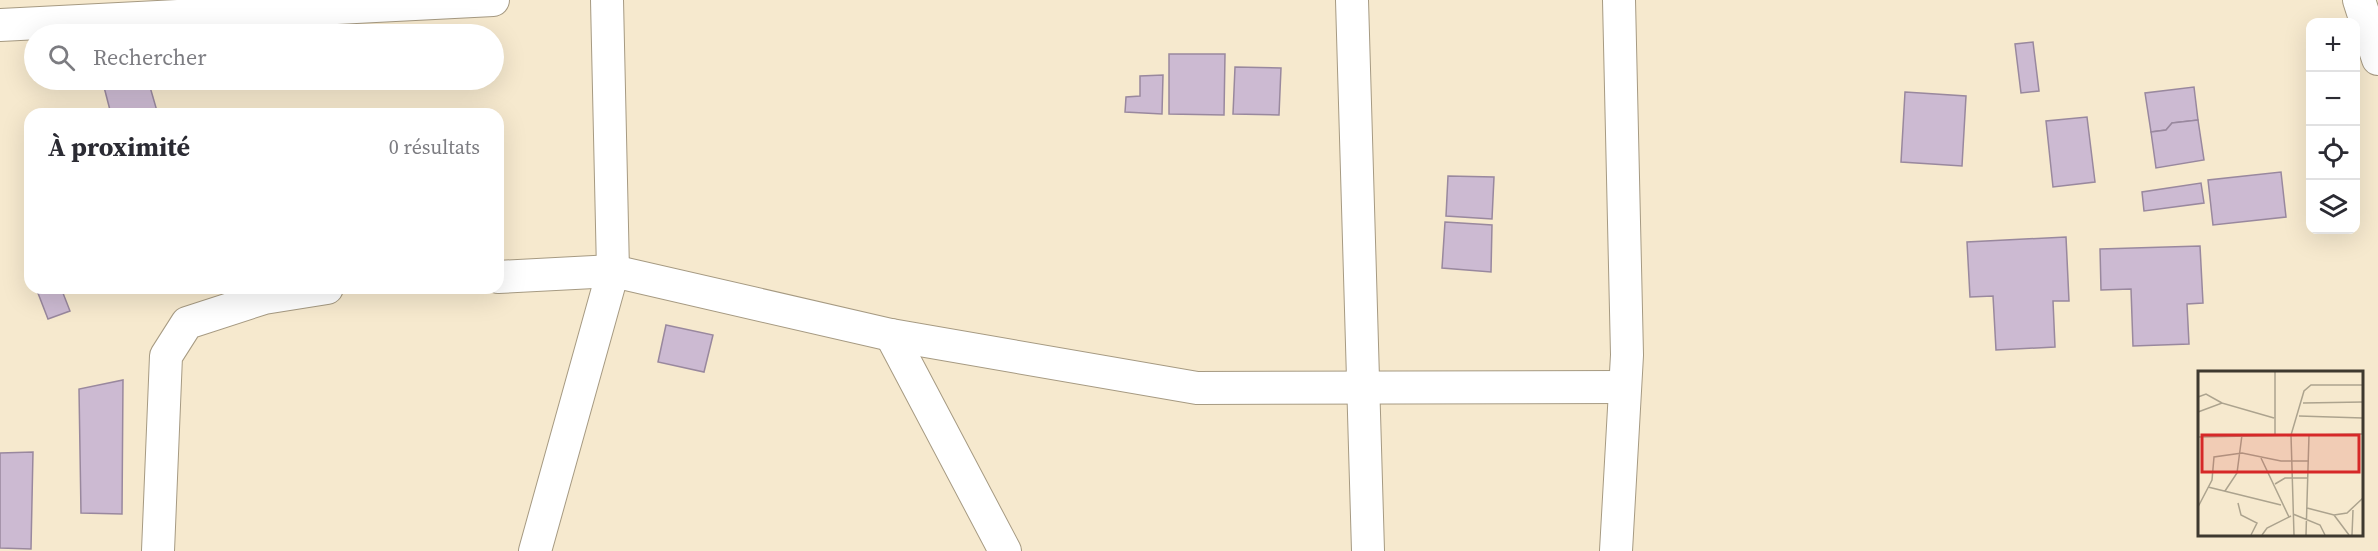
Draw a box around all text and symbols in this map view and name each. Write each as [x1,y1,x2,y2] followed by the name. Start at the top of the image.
[2306,18,2360,234] map controls
[2306,18,2360,72] button: +
[24,24,504,90] search box
[45,41,78,74] icon: search
[93,42,207,72] text: Rechercher
[2306,72,2360,126] button: −
[2306,126,2360,180] button: locate
[48,129,190,165] text: À proximité
[389,133,480,161] text: 0 résultats
[2306,180,2360,234] button: layers
[2198,371,2363,536] inset map

